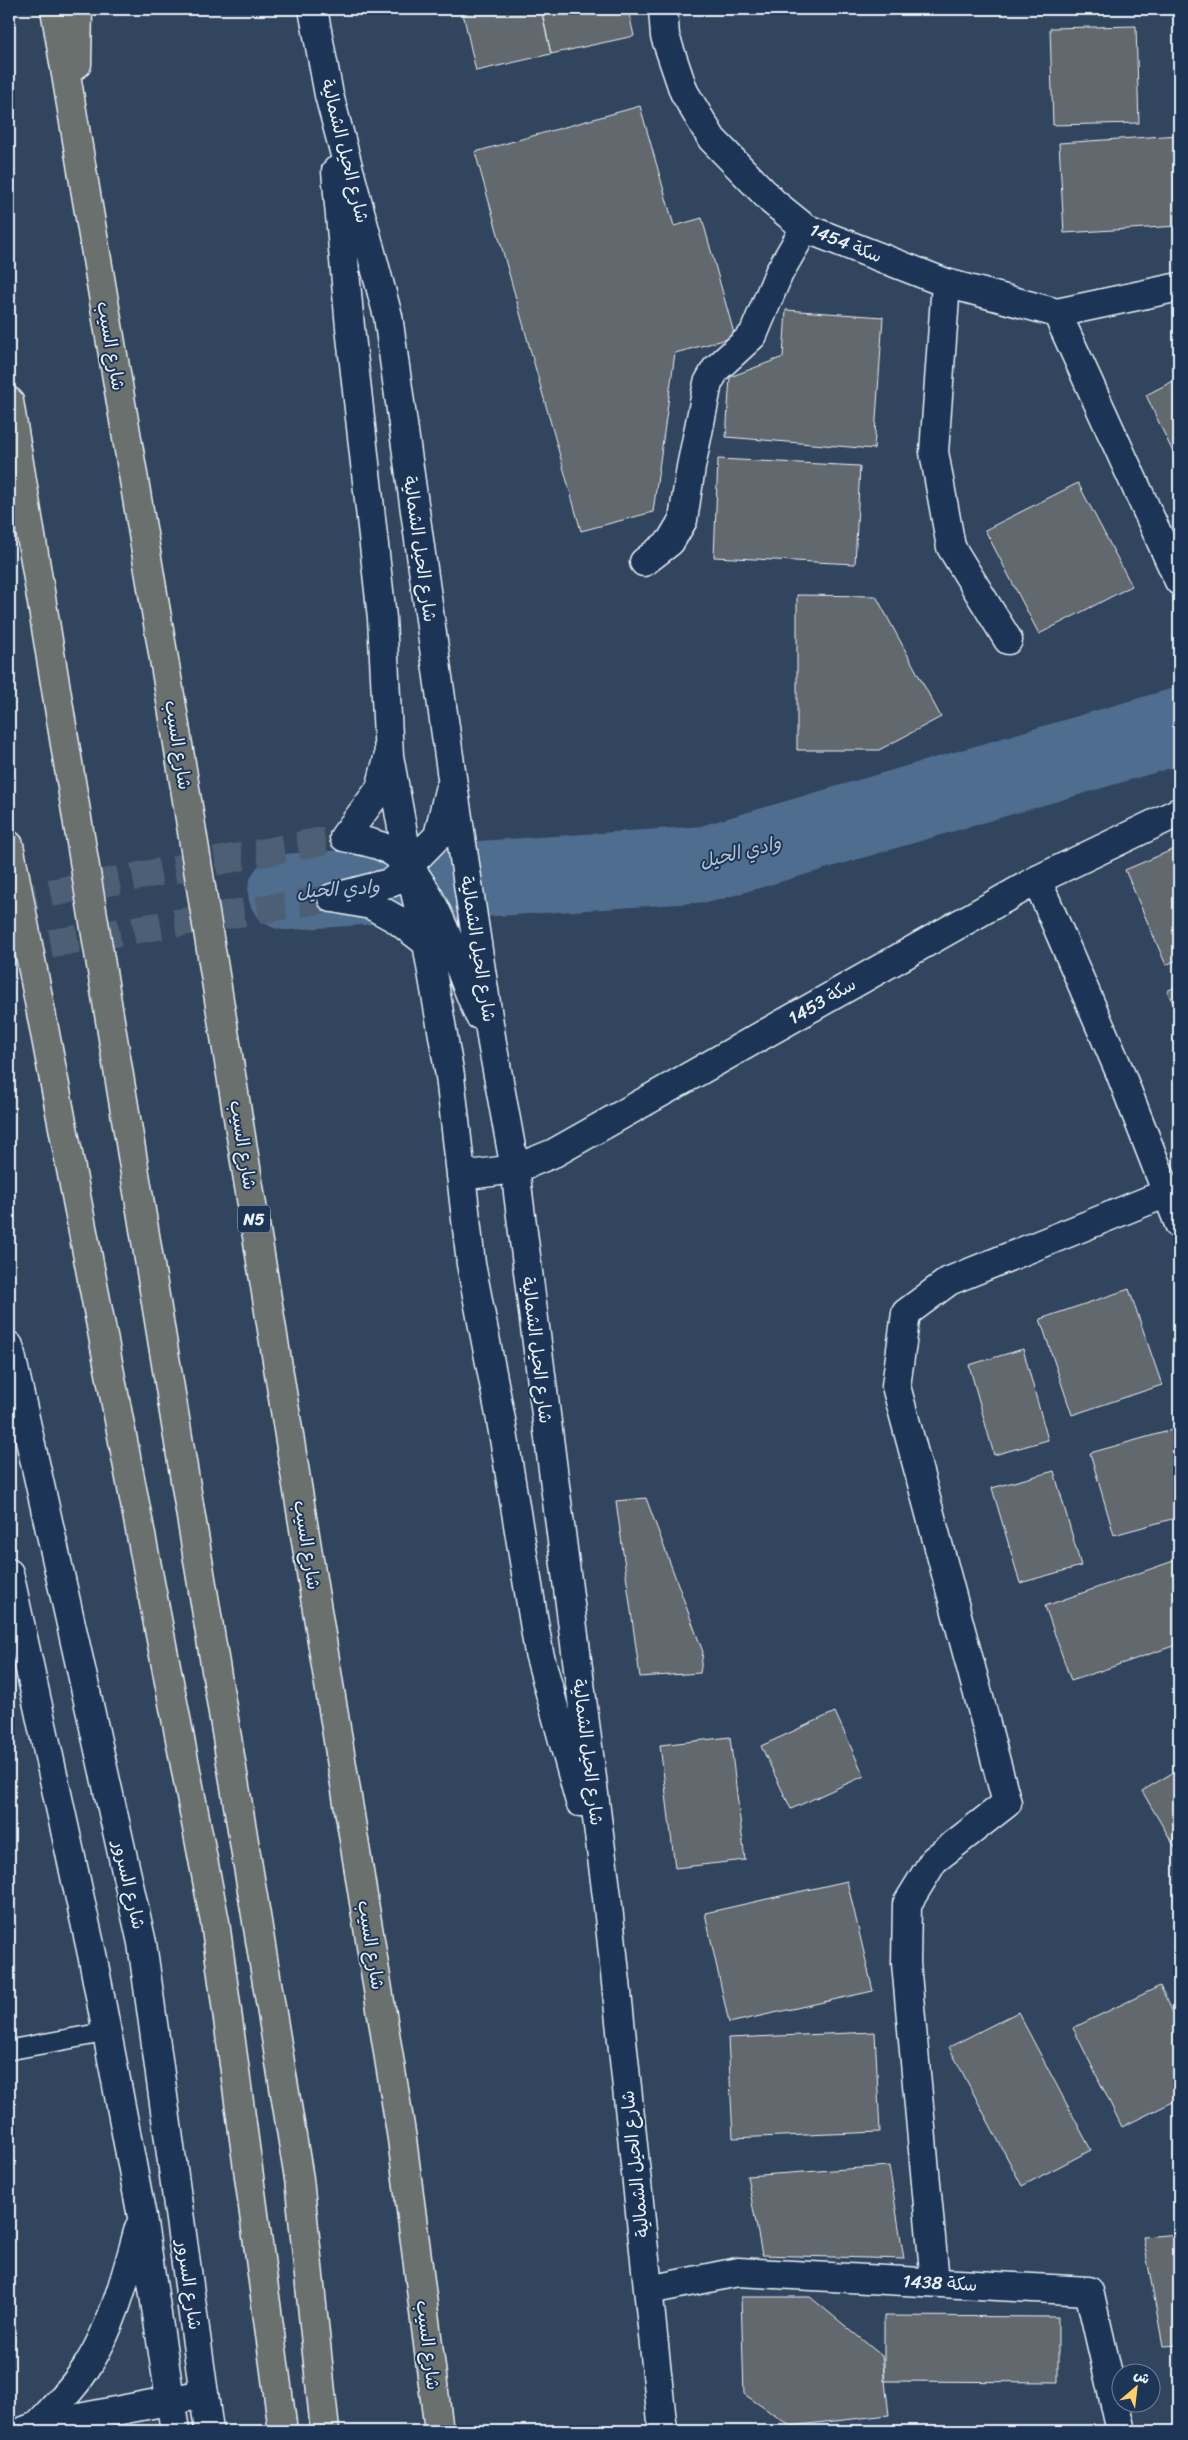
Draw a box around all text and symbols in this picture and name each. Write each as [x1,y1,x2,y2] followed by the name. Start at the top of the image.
[312,76,378,226] street label: شارع الحيل الشمالية
[805,214,887,272] street label: سكة 1454
[87,299,135,393] street label: شارع السيب
[394,474,446,624] street label: شارع الحيل الشمالية
[155,698,201,792] street label: شارع السيب
[696,826,785,878] water label: وادي الحيل
[295,870,381,908] water label: وادي الحيل
[451,874,505,1024] street label: شارع الحيل الشمالية
[782,969,862,1033] street label: سكة 1453
[220,1098,266,1192] street label: شارع السيب
[238,1206,270,1232] road number: N5
[512,1275,562,1425] street label: شارع الحيل الشمالية
[284,1498,330,1592] street label: شارع السيب
[563,1677,613,1827] street label: شارع الحيل الشمالية
[103,1835,155,1933] street label: شارع السرور
[348,1898,394,1992] street label: شارع السيب
[611,2089,659,2239] street label: شارع الحيل الشمالية
[167,2236,211,2332] street label: شارع السرور
[902,2265,978,2301] street label: سكة 1438
[407,2298,449,2392] street label: شارع السيب
[1110,2362,1160,2412] north arrow
[1129,2362,1155,2392] text: ش

